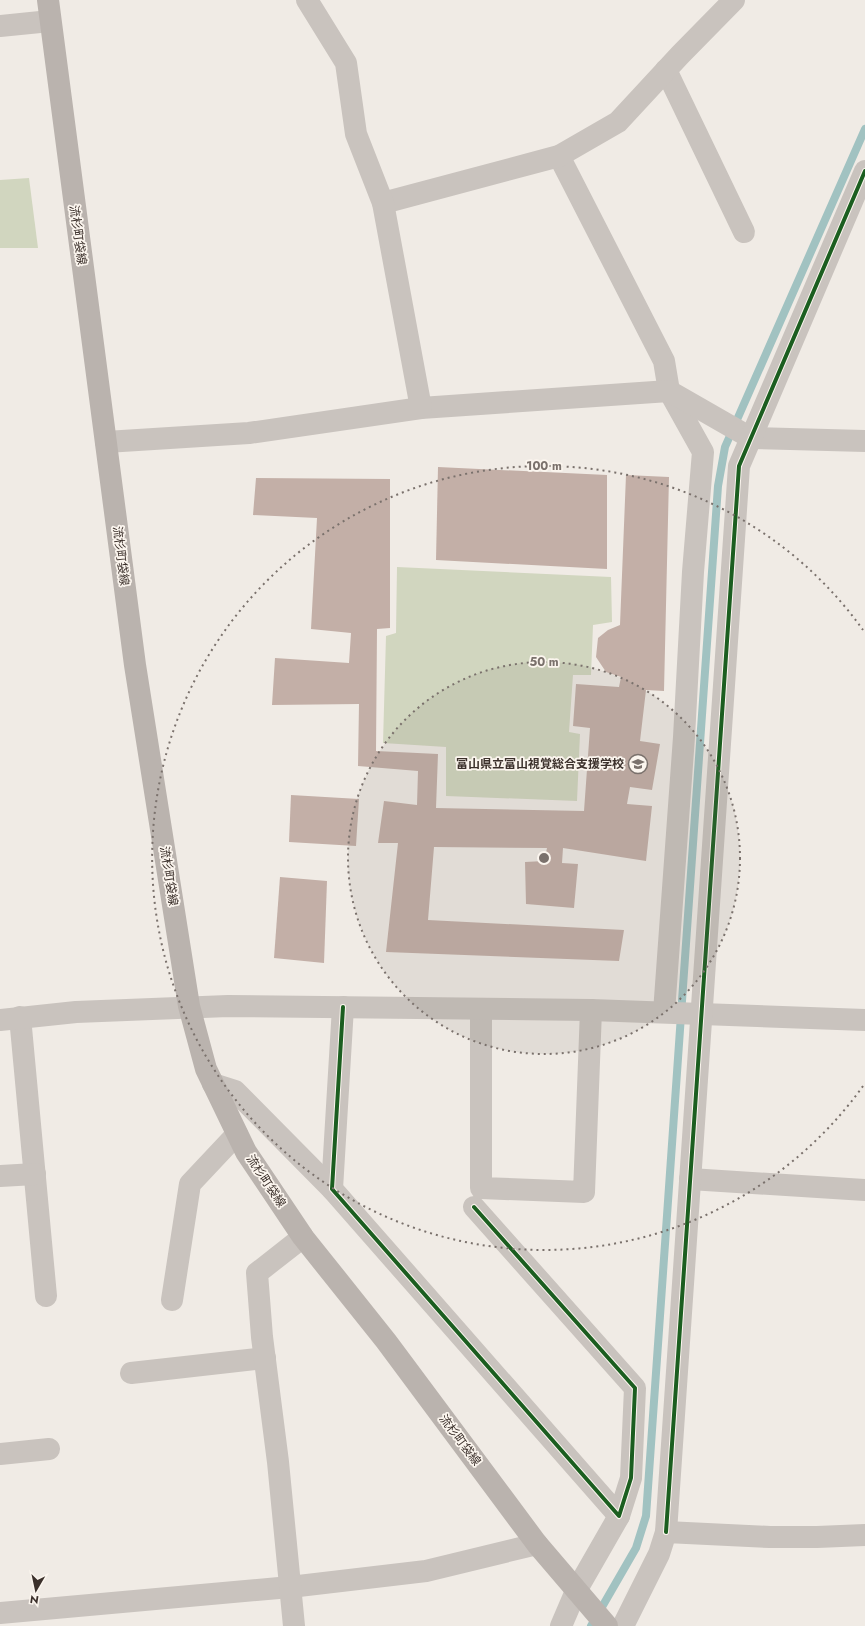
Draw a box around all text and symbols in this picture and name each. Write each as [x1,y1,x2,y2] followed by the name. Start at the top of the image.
[65,204,91,266] street label: 流杉町袋線
[526,457,562,475] text: 100 m
[108,525,134,587] street label: 流杉町袋線
[529,653,559,671] text: 50 m
[627,753,649,775] school or university icon: 富山県立富山視覚総合支援学校
[456,755,624,773] place label: 富山県立富山視覚総合支援学校
[155,845,183,907] street label: 流杉町袋線
[537,851,551,865] centre of rings
[242,1151,290,1211] street label: 流杉町袋線
[435,1411,485,1469] street label: 流杉町袋線
[16,1570,56,1610] north arrow
[29,1591,40,1608] text: N

